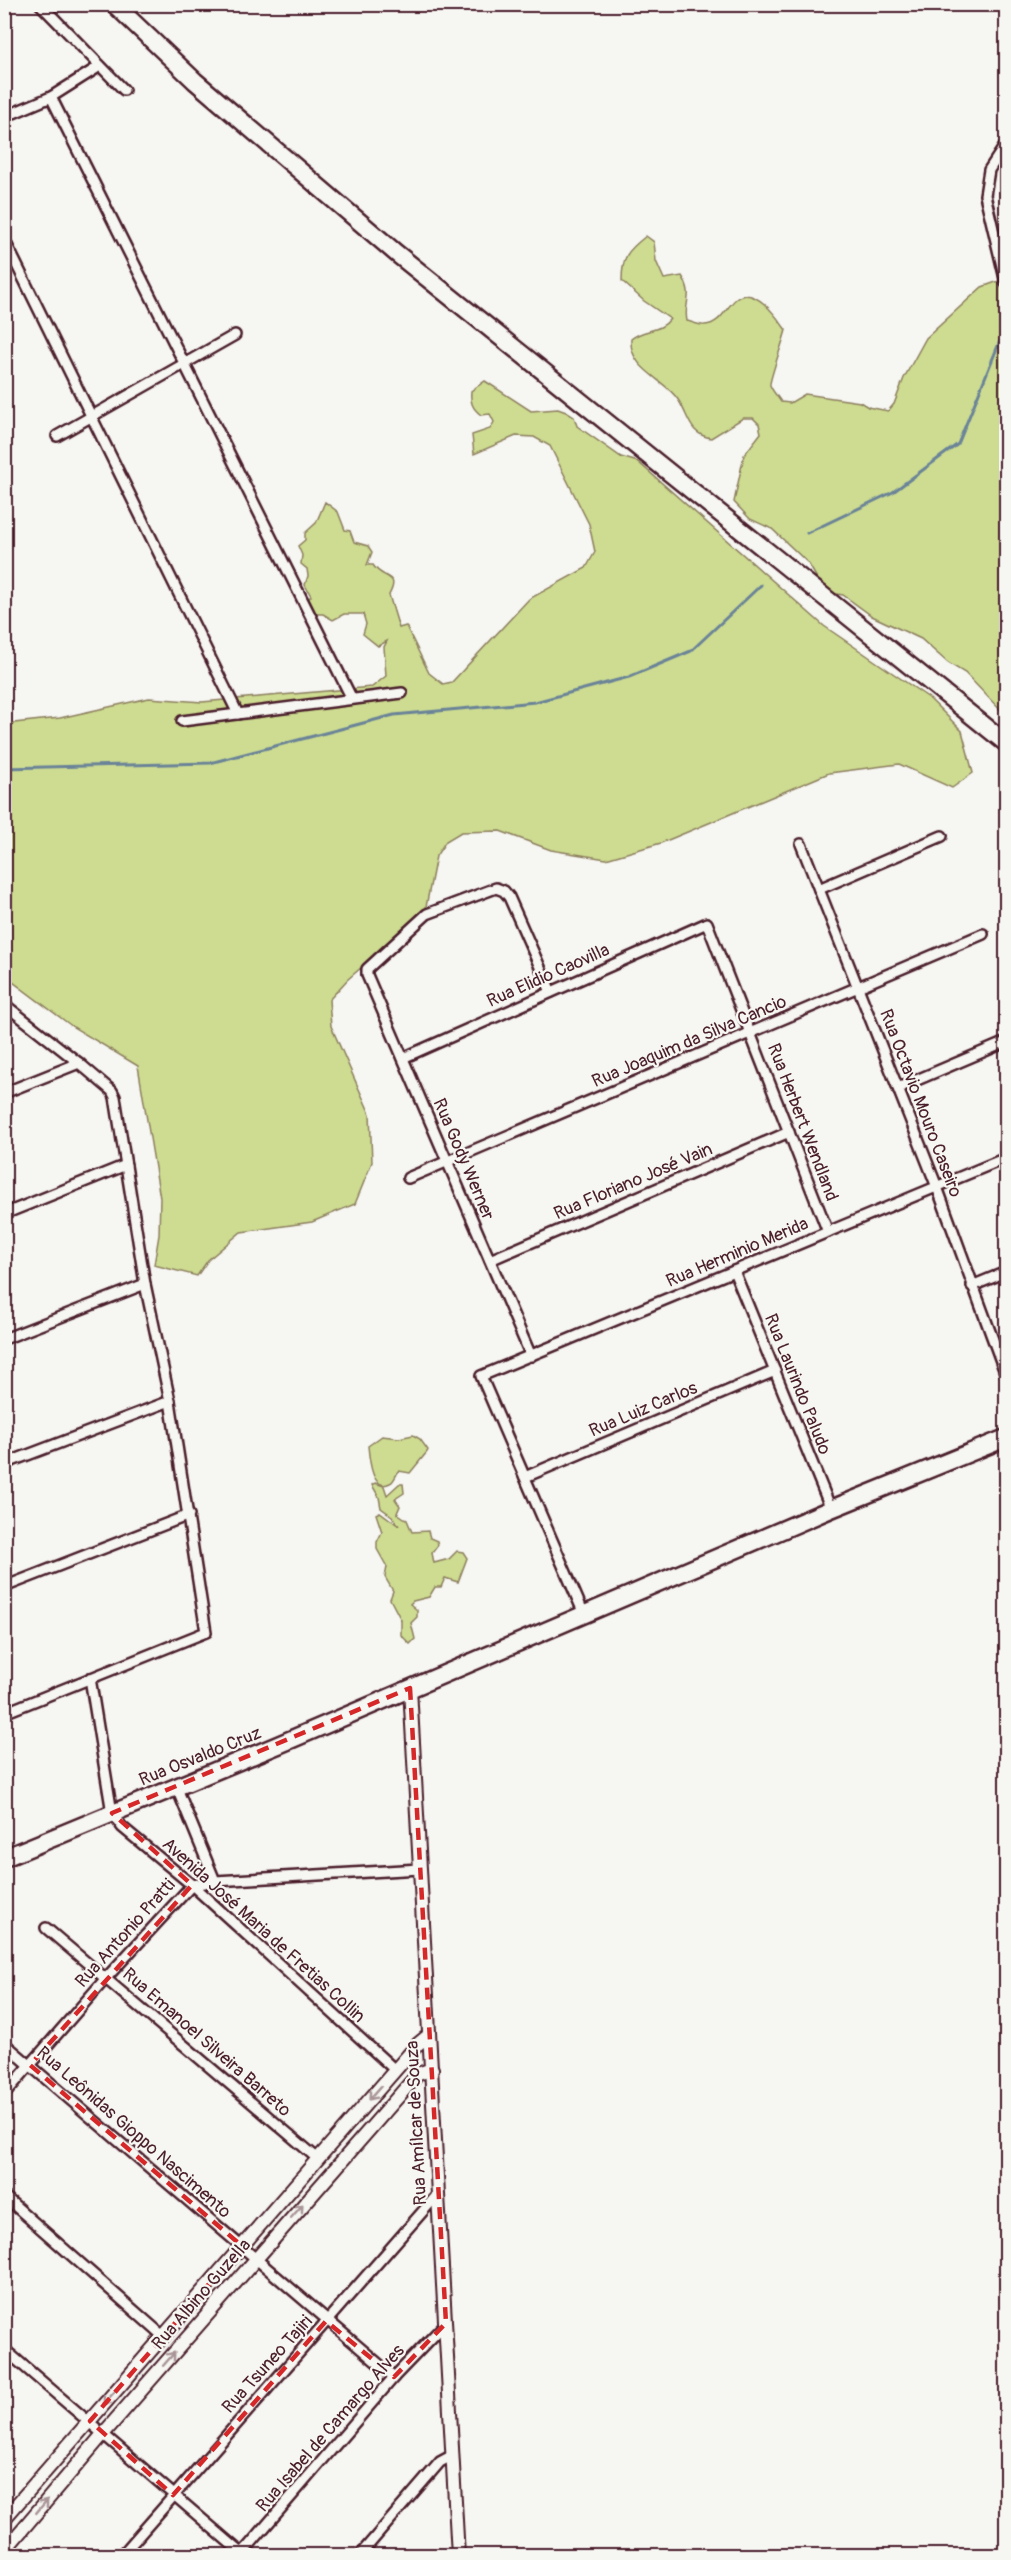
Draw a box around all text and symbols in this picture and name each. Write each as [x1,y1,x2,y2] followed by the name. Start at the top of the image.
[483,938,613,1013] street label: Rua Elidio Caovilla
[588,990,790,1093] street label: Rua Joaquim da Silva Cancio
[874,1006,967,1201] street label: Rua Octavio Mouro Caseiro
[762,1040,843,1204] street label: Rua Herbert Wendland
[428,1095,500,1224] street label: Rua Gody Werner
[550,1138,716,1225] street label: Rua Floriano José Vain
[663,1212,812,1293] street label: Rua Herminio Merida
[759,1310,836,1458] street label: Rua Laurindo Paludo
[586,1376,701,1443] street label: Rua Luiz Carlos
[136,1721,265,1791] street label: Rua Osvaldo Cruz
[157,1833,370,2028] street label: Avenida José Maria de Fretias Collin
[70,1874,180,1993] street label: Rua Antonio Pratti
[118,1963,296,2122] street label: Rua Emanoel Silveira Barreto
[401,2040,432,2206] street label: Rua Amílcar de Souza
[32,2041,236,2223] street label: Rua Leônidas Gioppo Nascimento
[368,2085,382,2100] one-way arrow
[290,2204,304,2219] one-way arrow
[147,2234,256,2355] street label: Rua Albino Guzella
[217,2310,318,2418] street label: Rua Tsuneo Tajiri
[251,2340,410,2517] street label: Rua Isabel de Camargo Alves
[162,2351,176,2366] one-way arrow
[102,2391,116,2406] one-way arrow
[35,2499,48,2515] one-way arrow

